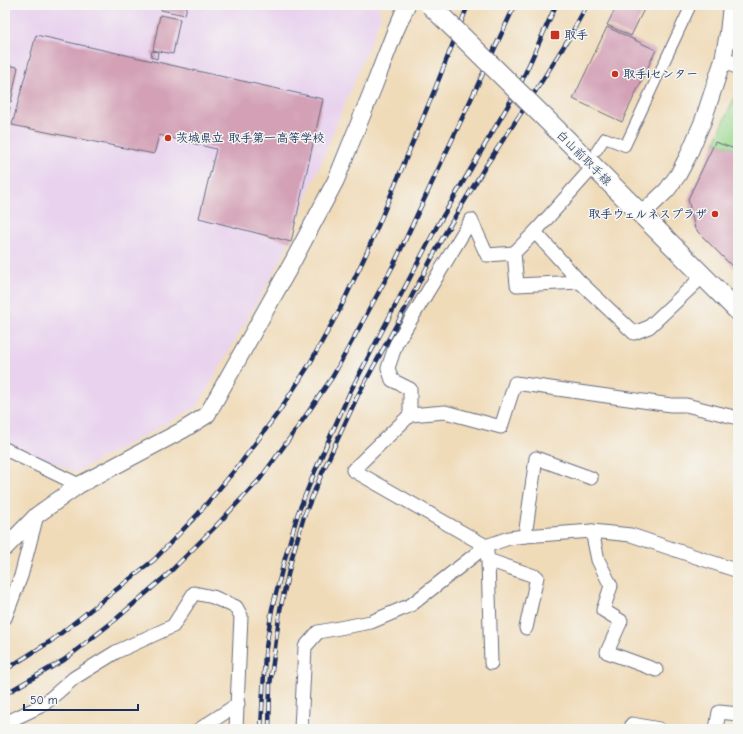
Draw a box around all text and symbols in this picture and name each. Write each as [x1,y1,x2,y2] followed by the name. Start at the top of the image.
[564,28,588,42] place label: 取手
[549,29,561,41] marker: 取手
[623,67,698,81] place label: 取手iセンター
[610,69,620,79] marker: 取手iセンター
[554,128,614,188] street label: 白山前取手線
[176,131,324,145] place label: 茨城県立 取手第一高等学校
[163,133,173,143] marker: 茨城県立 取手第一高等学校
[588,207,707,221] place label: 取手ウェルネスプラザ
[710,209,720,219] marker: 取手ウェルネスプラザ
[24,686,138,712] scale bar
[30,693,58,707] text: 50 m

